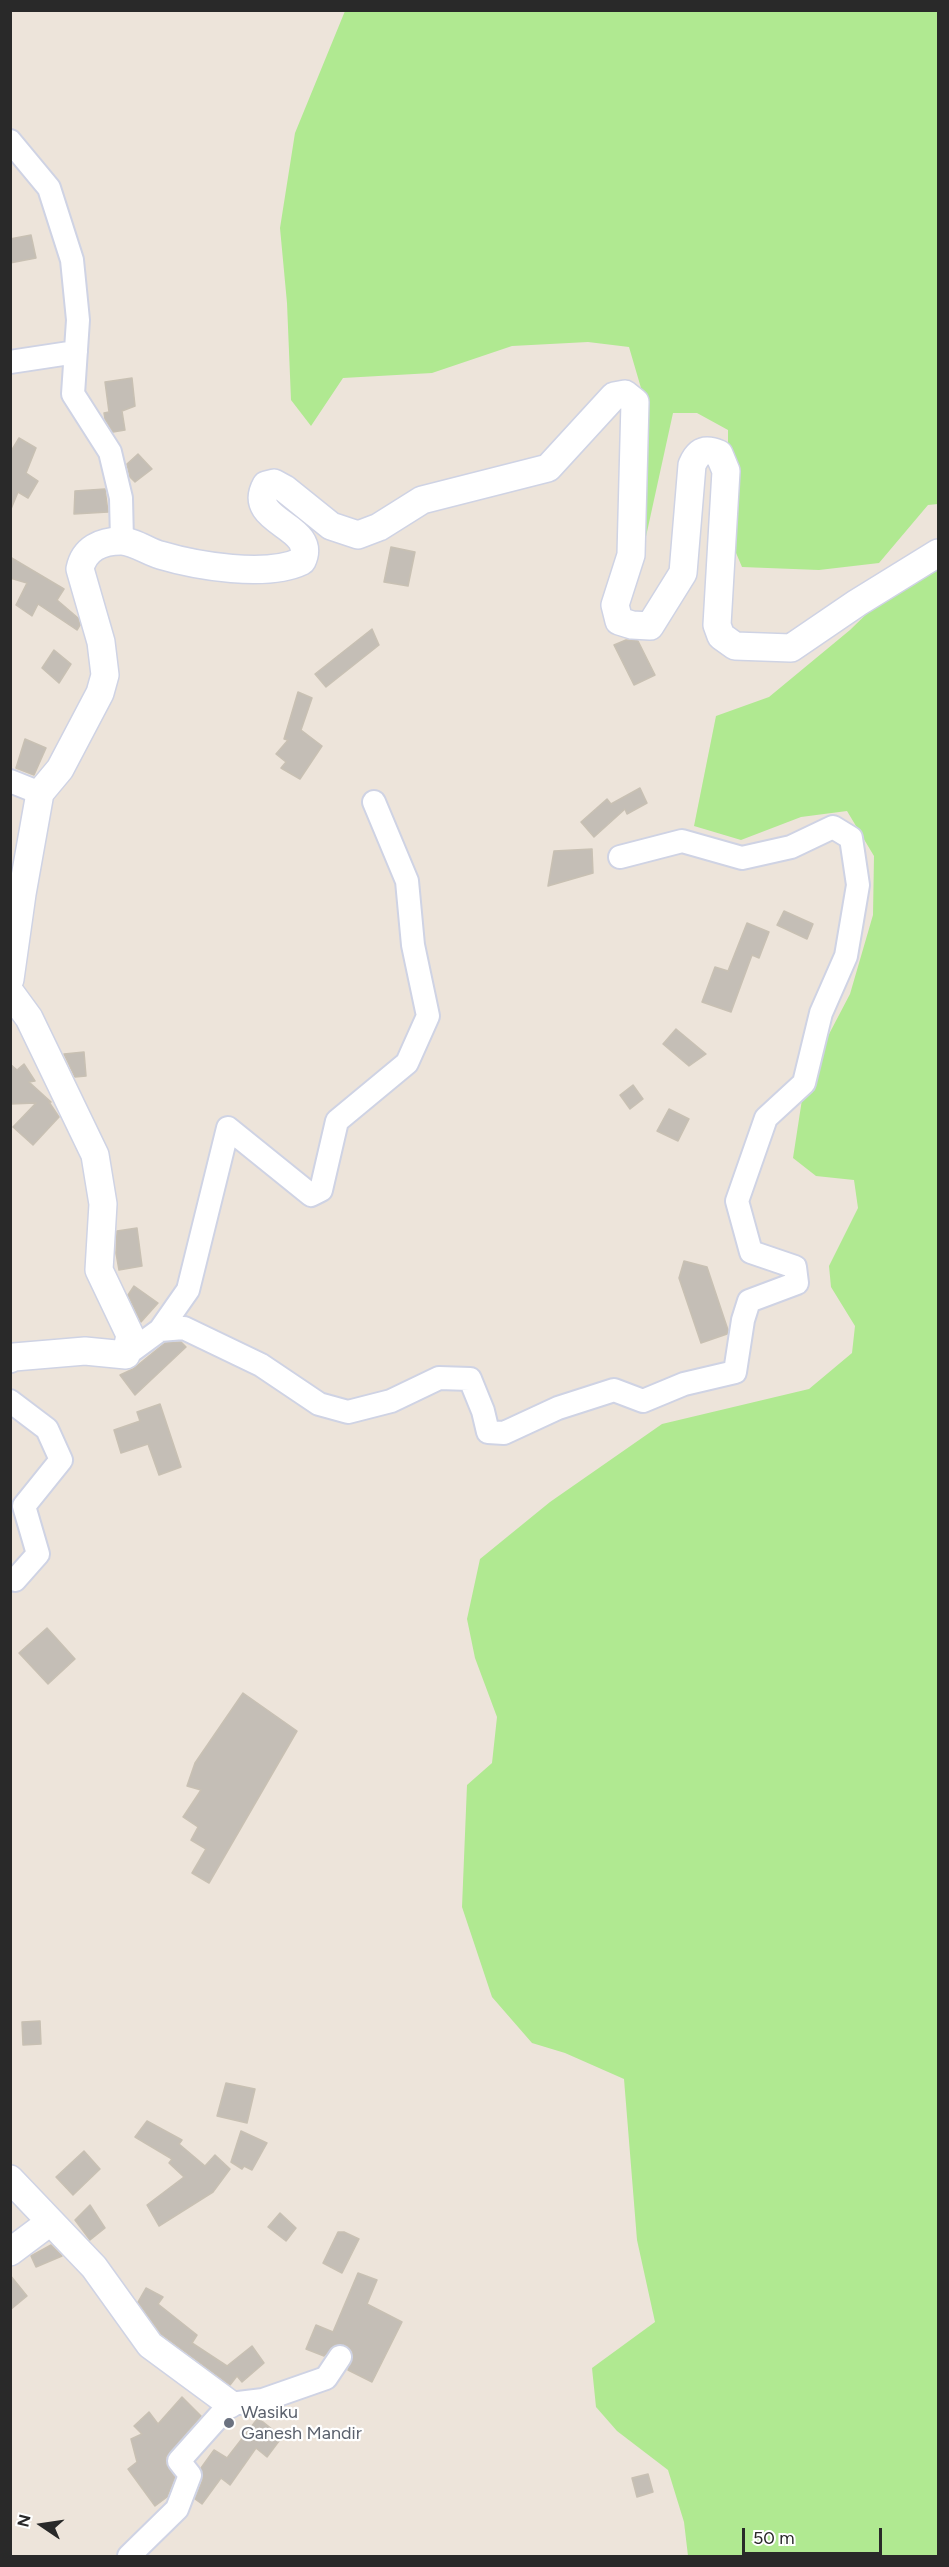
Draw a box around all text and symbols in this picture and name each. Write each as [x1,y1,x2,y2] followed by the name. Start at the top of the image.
[241,2402,362,2444] place label: Wasiku Ganesh Mandir
[222,2416,236,2430] marker: Wasiku Ganesh Mandir
[12,2495,72,2555] north arrow
[13,2513,35,2529] text: N
[745,2516,884,2554] scale bar
[753,2527,795,2549] text: 50 m

